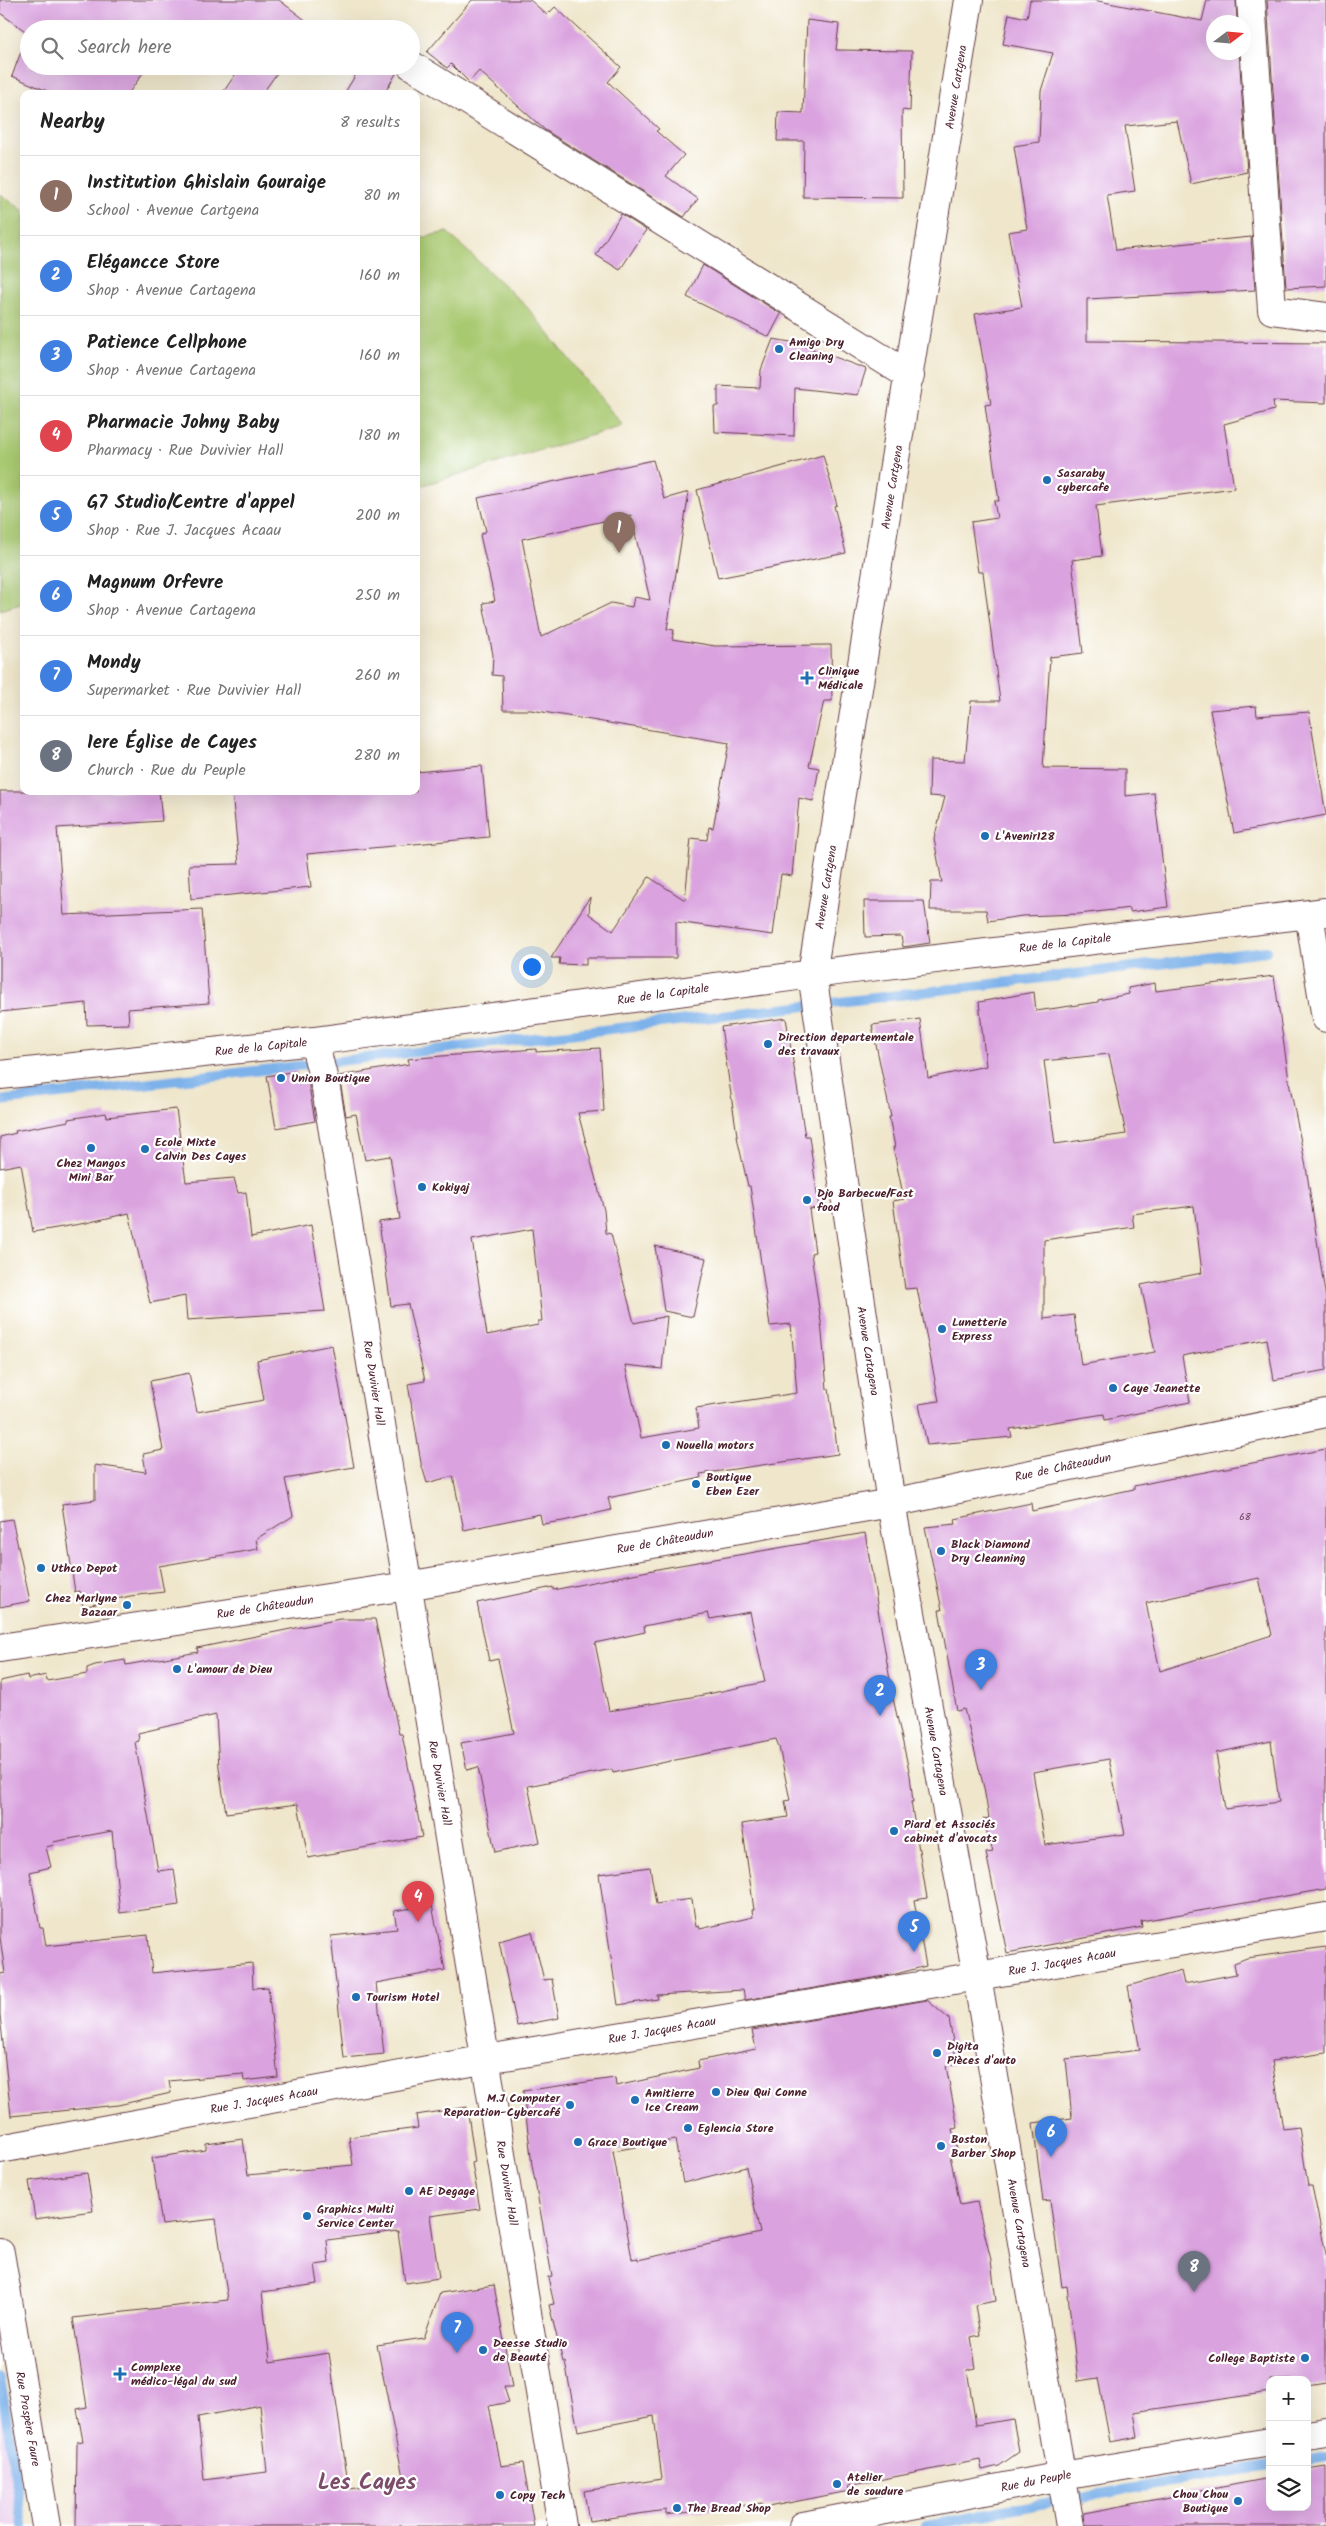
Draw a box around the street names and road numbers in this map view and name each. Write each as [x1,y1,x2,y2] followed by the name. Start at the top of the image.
[940,43,973,130] street label: Avenue Cartgena
[876,443,909,530] street label: Avenue Cartgena
[810,843,843,930] street label: Avenue Cartgena
[1018,928,1113,959] street label: Rue de la Capitale
[616,979,711,1010] street label: Rue de la Capitale
[214,1033,309,1062] street label: Rue de la Capitale
[851,1305,884,1398] street label: Avenue Cartagena
[357,1339,390,1427] street label: Rue Duvivier Hall
[1013,1448,1113,1487] street label: Rue de Châteaudun
[615,1524,715,1559] street label: Rue de Châteaudun
[215,1590,315,1625] street label: Rue de Châteaudun
[918,1705,953,1798] street label: Avenue Cartagena
[423,1739,456,1827] street label: Rue Duvivier Hall
[1007,1944,1118,1981] street label: Rue J. Jacques Acaau
[607,2012,718,2049] street label: Rue J. Jacques Acaau
[209,2082,320,2119] street label: Rue J. Jacques Acaau
[490,2139,523,2227] street label: Rue Duvivier Hall
[1001,2177,1036,2270] street label: Avenue Cartagena
[10,2370,45,2469] street label: Rue Prospère Faure
[999,2465,1073,2498] street label: Rue du Peuple

